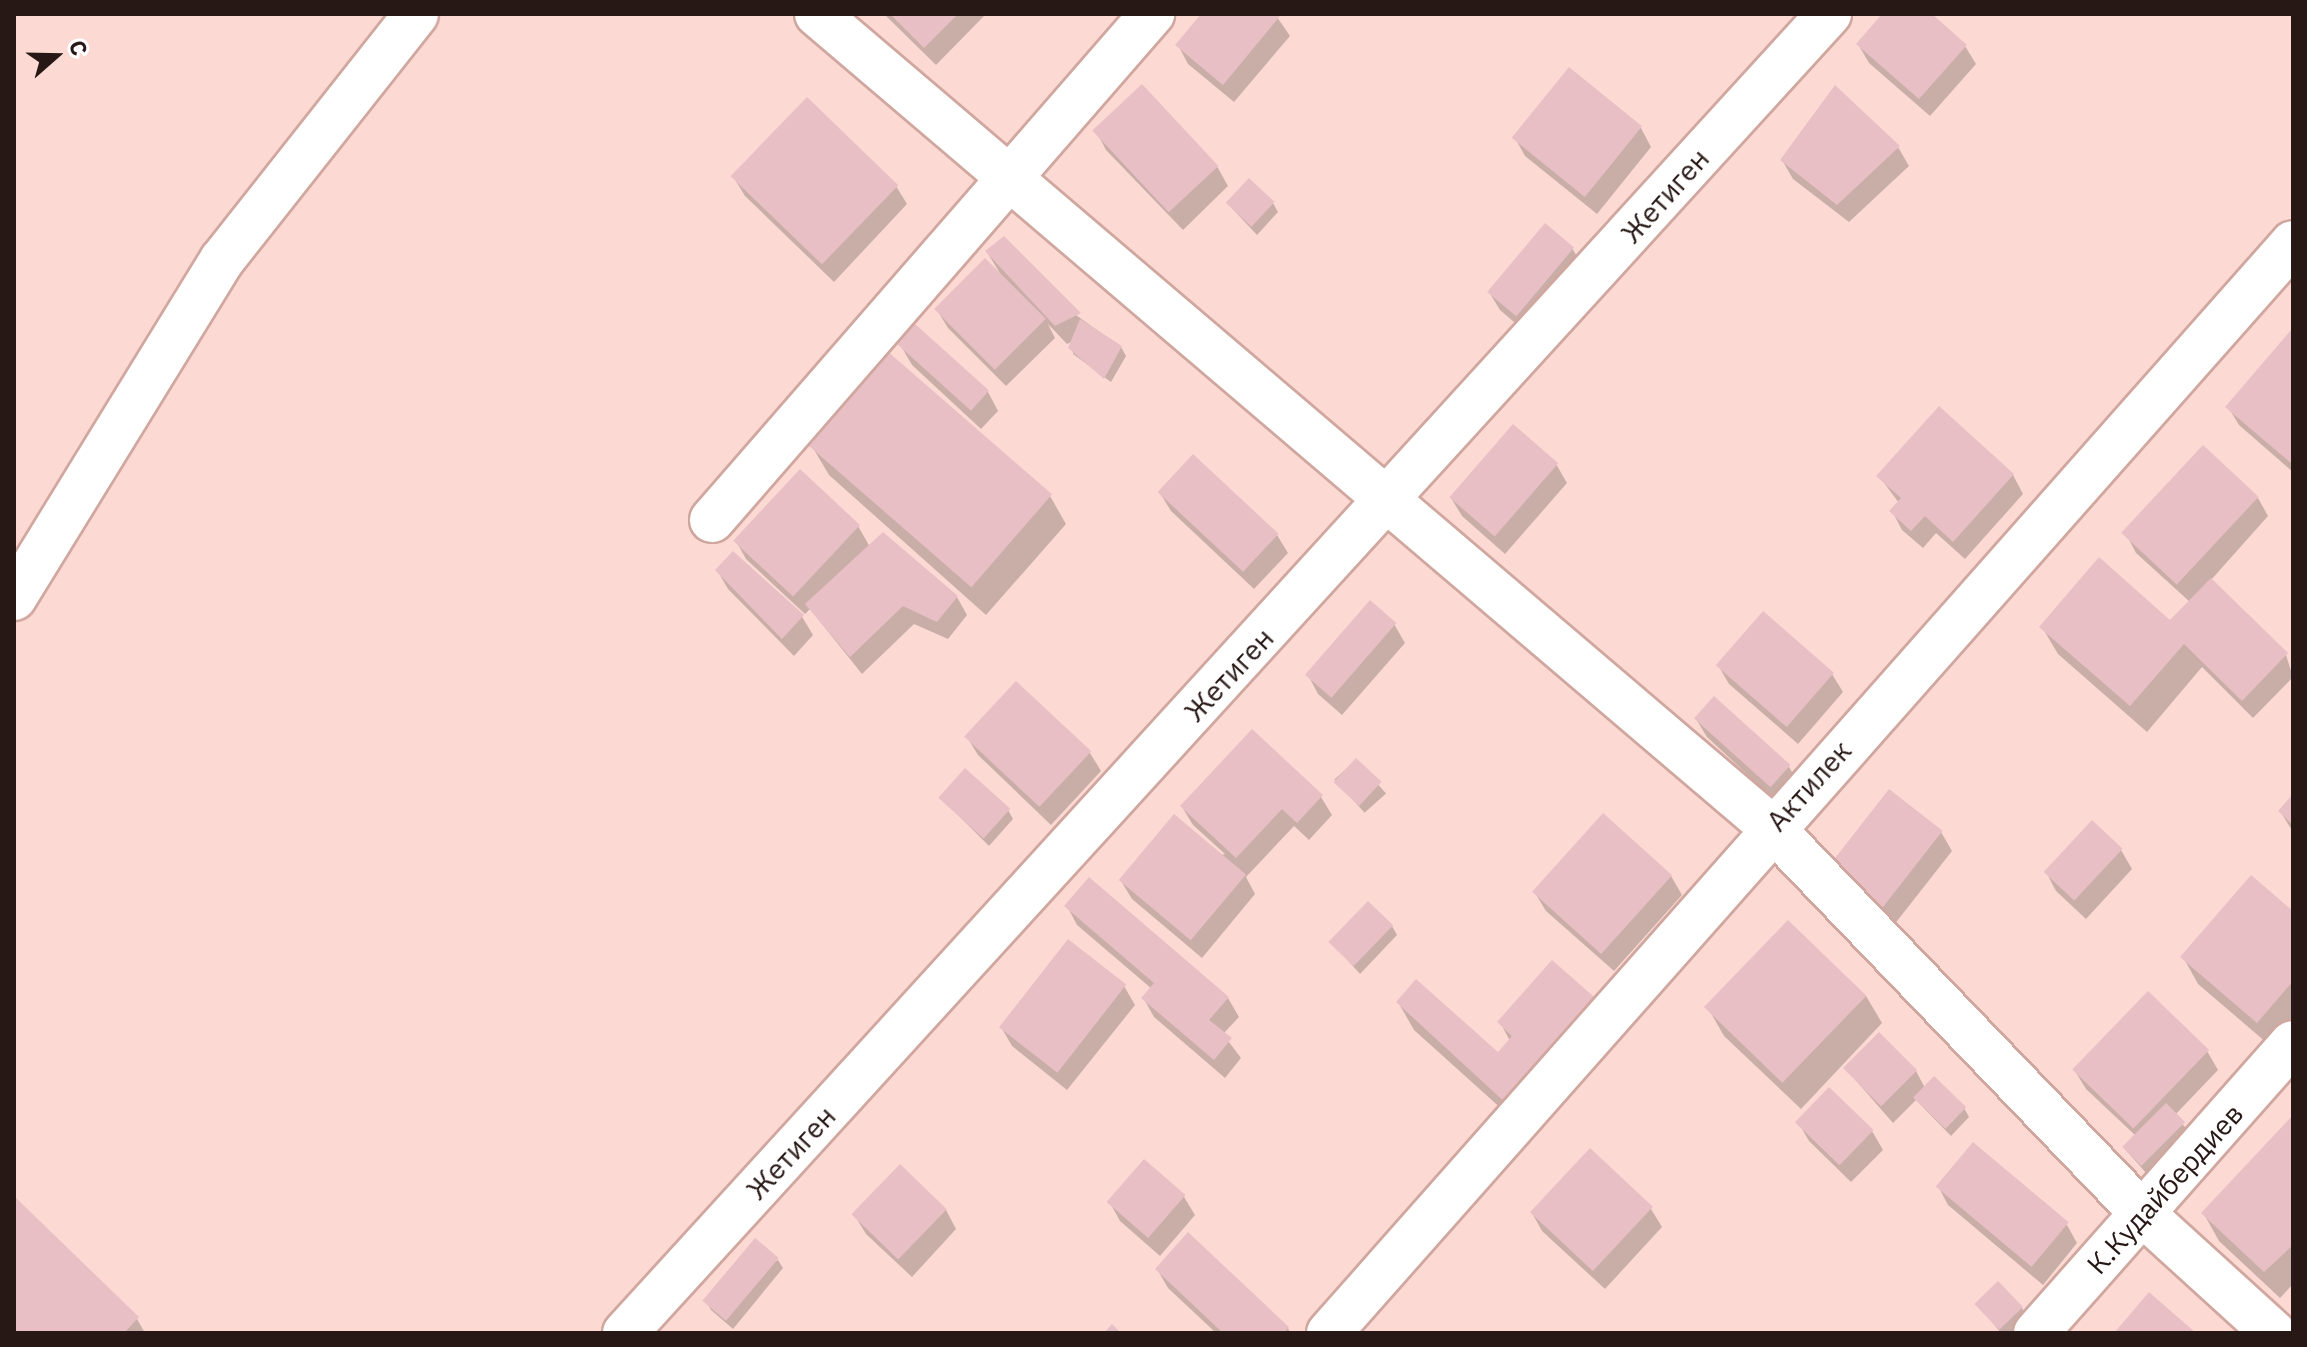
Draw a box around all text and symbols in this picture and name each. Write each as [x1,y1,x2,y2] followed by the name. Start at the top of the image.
[16,16,96,96] north arrow
[63,36,95,59] text: С
[1614,142,1716,250] street label: Жетиген
[1178,622,1280,728] street label: Жетиген
[1760,734,1858,838] street label: Актилек
[2080,1097,2250,1281] street label: К.Кудайбердиев
[740,1100,842,1206] street label: Жетиген

